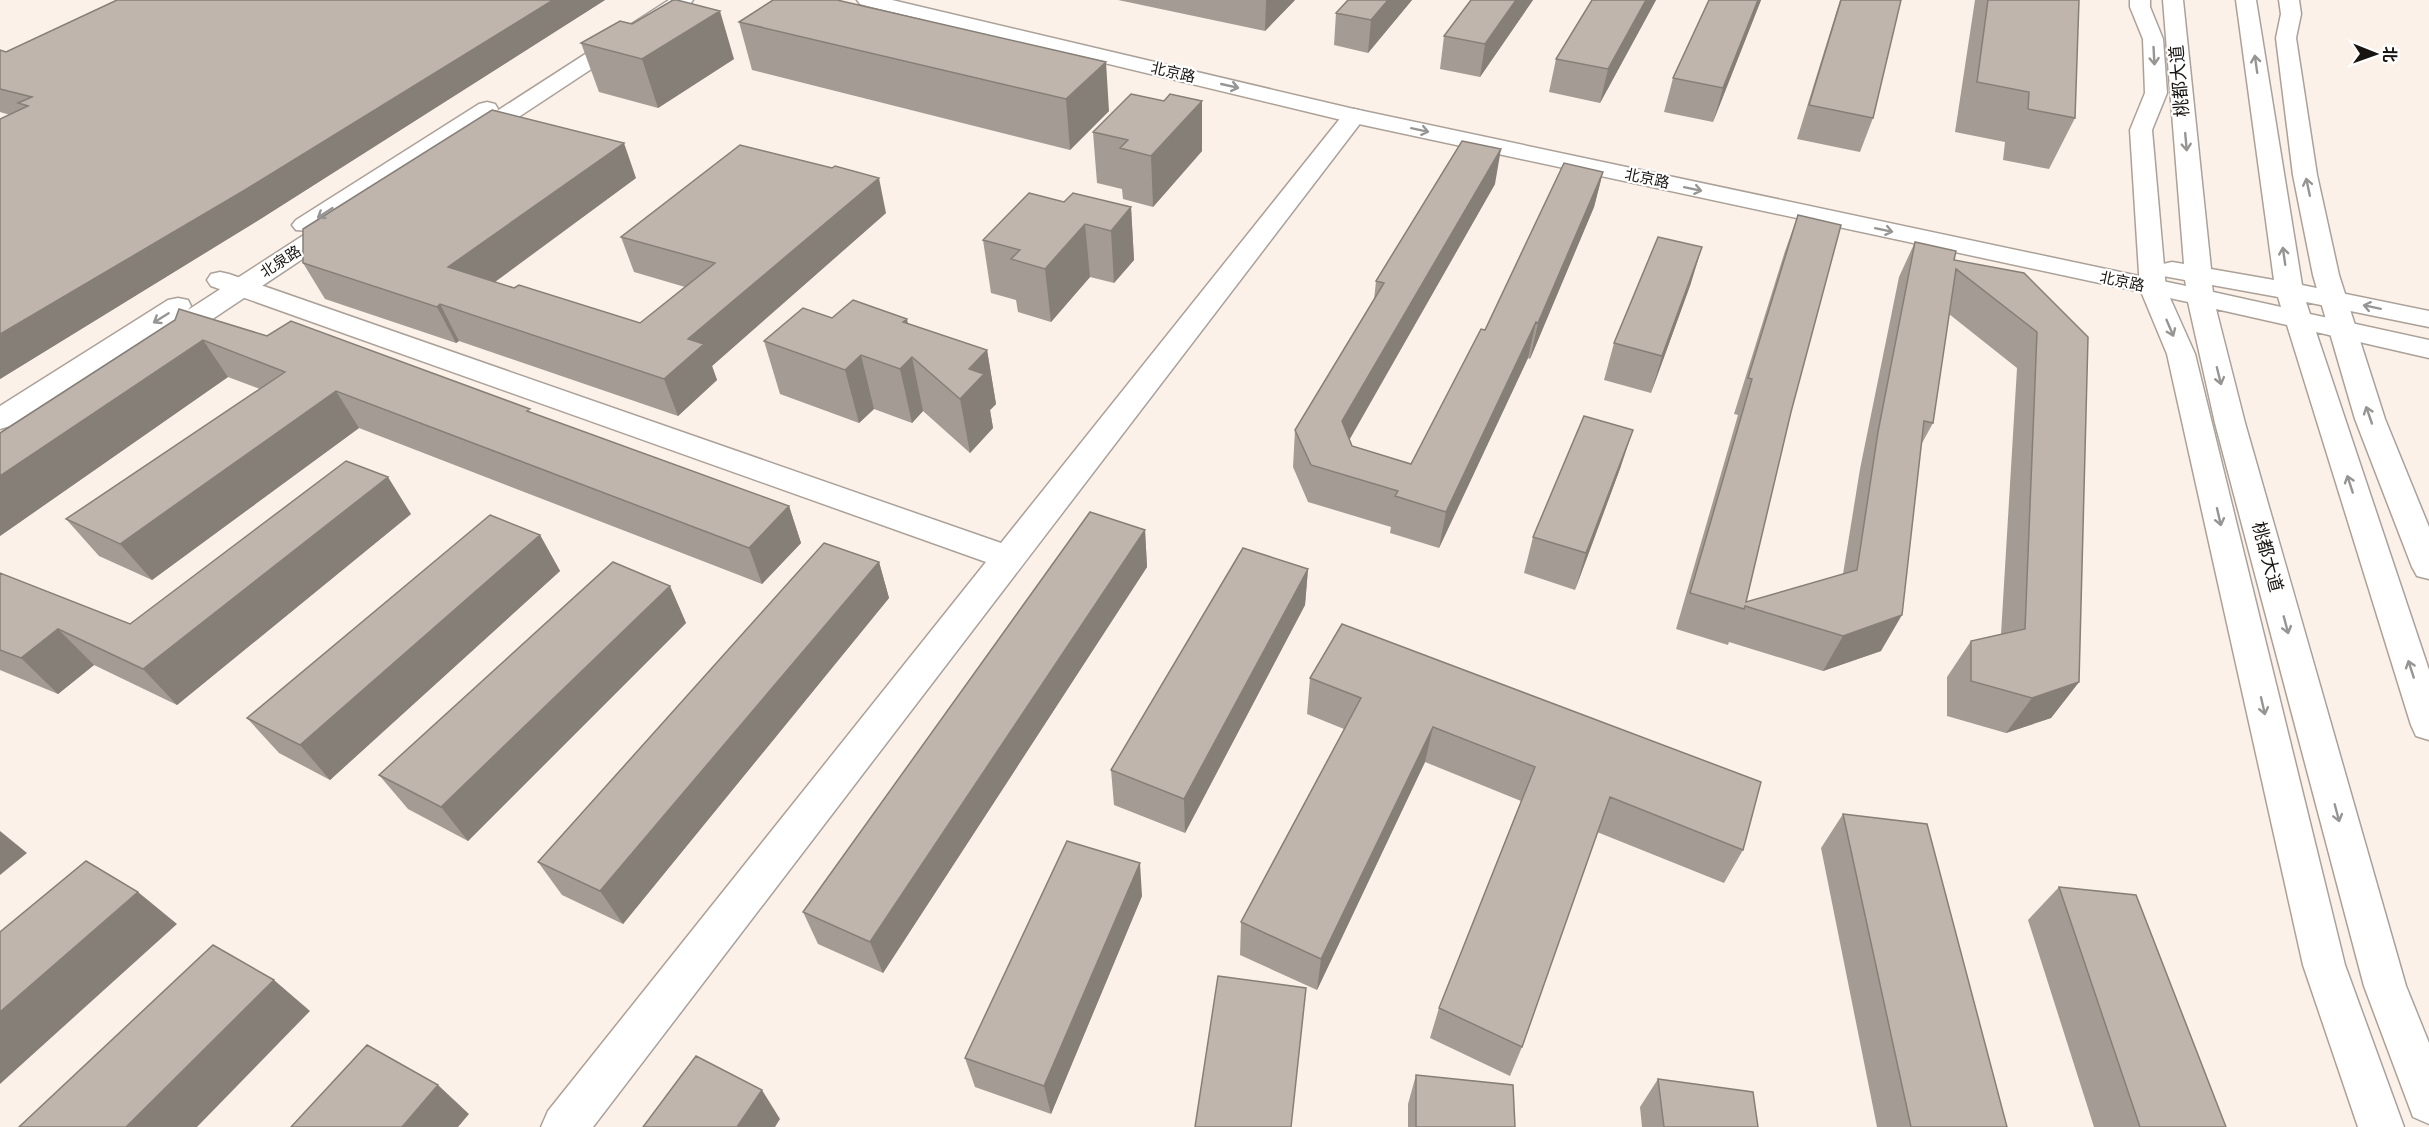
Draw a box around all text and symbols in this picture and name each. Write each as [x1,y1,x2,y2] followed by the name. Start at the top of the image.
[2345,24,2405,84] north arrow
[2163,44,2197,118] street label: 桃都大道
[2148,45,2159,65] one-way arrow
[2377,46,2401,62] text: 北
[2250,54,2261,74] one-way arrow
[1148,57,1198,89] street label: 北京路
[1220,81,1239,93] one-way arrow
[1410,125,1430,136] one-way arrow
[2181,131,2192,151] one-way arrow
[1623,163,1671,195] street label: 北京路
[2301,177,2313,196] one-way arrow
[1683,184,1702,195] one-way arrow
[317,206,334,219] one-way arrow
[1873,225,1893,236] one-way arrow
[256,240,306,284] street label: 北泉路
[2279,247,2290,267] one-way arrow
[2098,266,2146,298] street label: 北京路
[2363,301,2382,312] one-way arrow
[153,312,170,324] one-way arrow
[2165,319,2176,337] one-way arrow
[2213,366,2225,385] one-way arrow
[2363,406,2374,425] one-way arrow
[2344,475,2355,494] one-way arrow
[2213,507,2225,526] one-way arrow
[2245,519,2289,595] street label: 桃都大道
[2280,615,2292,634] one-way arrow
[2405,660,2416,679] one-way arrow
[2258,697,2270,716] one-way arrow
[2332,803,2344,822] one-way arrow

